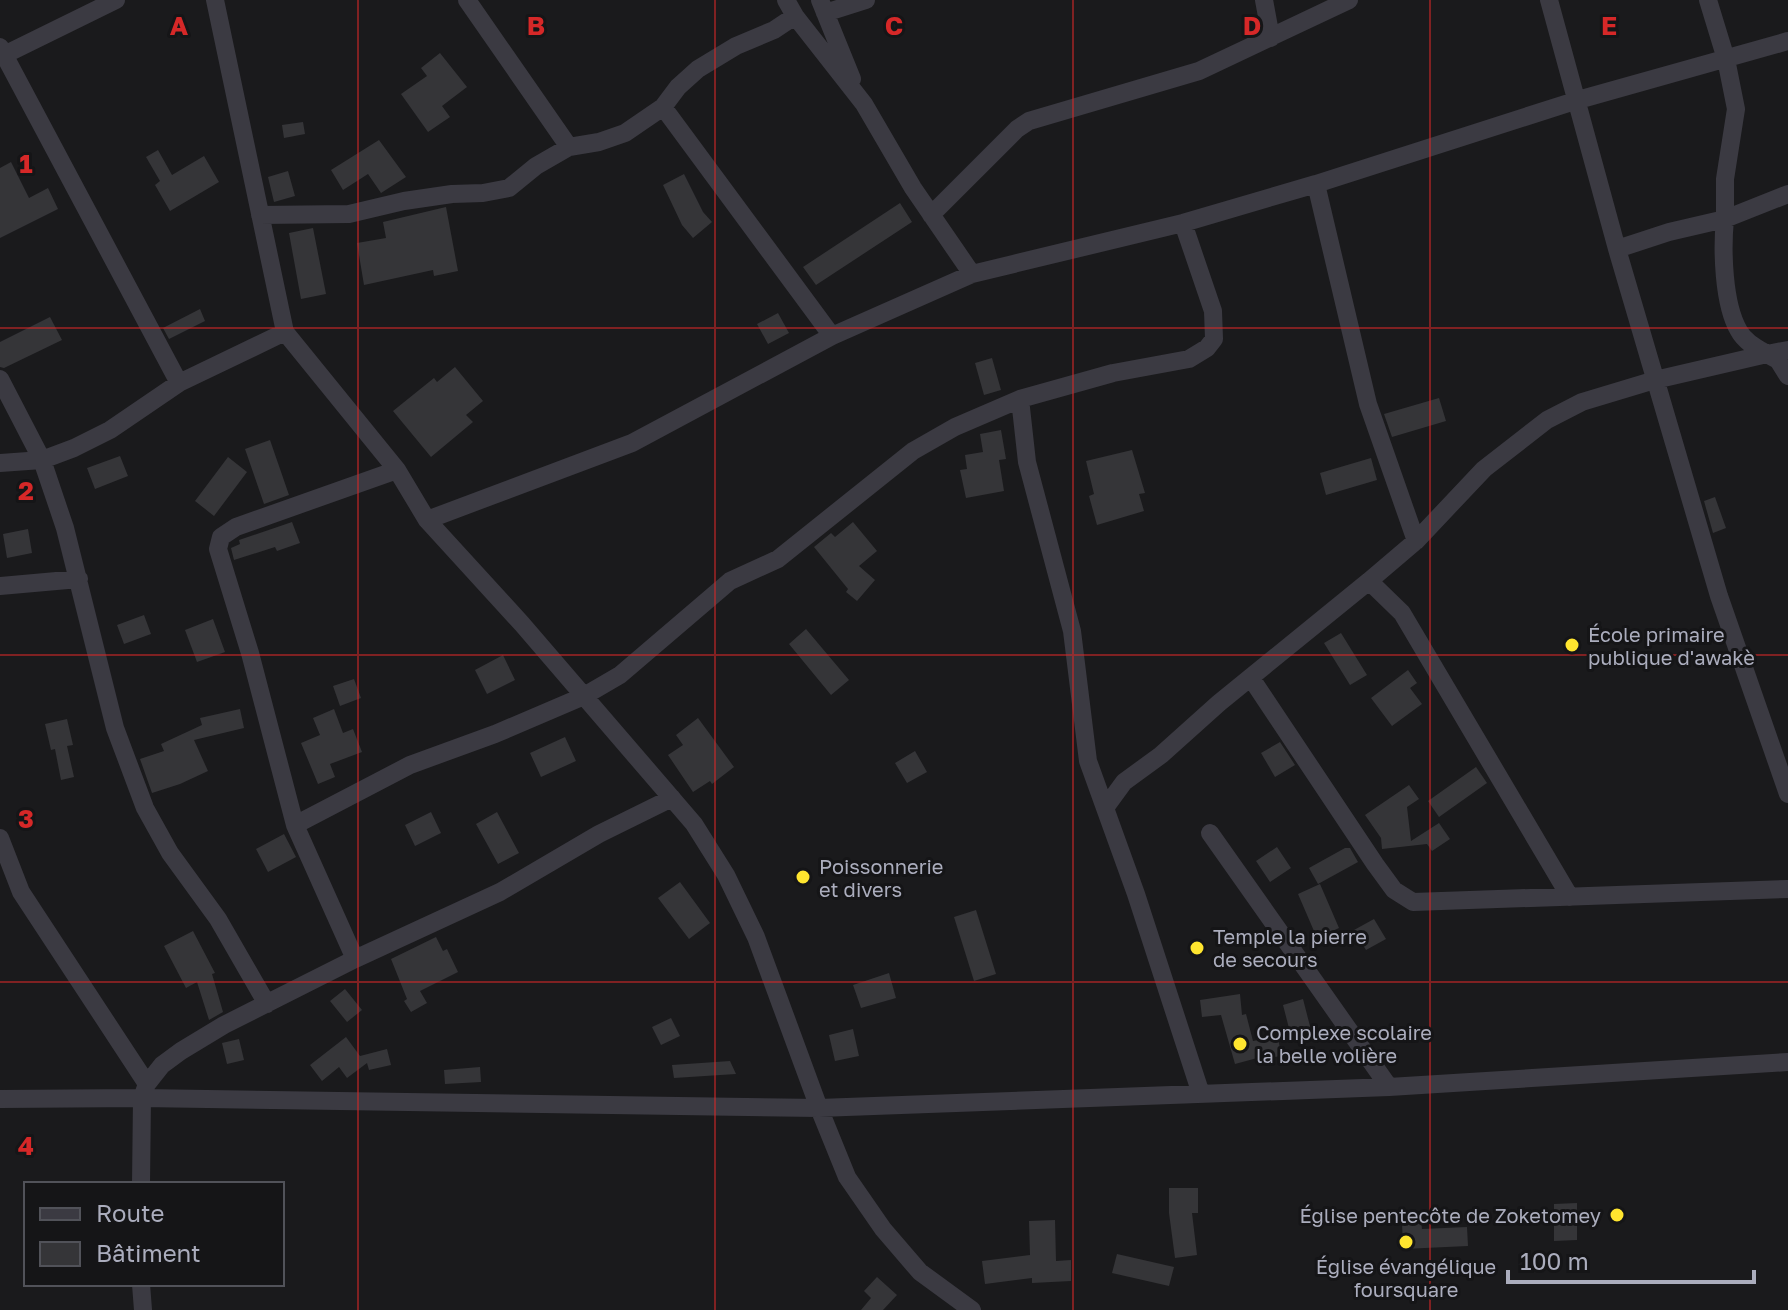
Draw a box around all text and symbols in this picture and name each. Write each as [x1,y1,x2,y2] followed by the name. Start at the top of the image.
[170,10,189,41] text: A
[527,10,545,41] text: B
[885,10,903,41] text: C
[1243,10,1261,41] text: D
[1601,10,1617,41] text: E
[19,148,33,179] text: 1
[18,475,34,506] text: 2
[1588,622,1755,669] place label: École primaire publique d'awakè
[1563,636,1581,654] marker: École primaire publique d'awakè
[18,803,34,834] text: 3
[819,854,943,901] place label: Poissonnerie et divers
[794,868,812,886] marker: Poissonnerie et divers
[1213,924,1367,971] place label: Temple la pierre de secours
[1188,939,1206,957] marker: Temple la pierre de secours
[1256,1020,1432,1067] place label: Complexe scolaire la belle volière
[1231,1035,1249,1053] marker: Complexe scolaire la belle volière
[18,1130,34,1161] text: 4
[24,1182,284,1286] legend
[96,1198,165,1227] text: Route
[1300,1203,1601,1227] place label: Église pentecôte de Zoketomey
[1608,1206,1626,1224] marker: Église pentecôte de Zoketomey
[1397,1233,1415,1251] marker: Église évangélique foursquare
[1508,1234,1754,1284] scale bar
[96,1238,201,1267] text: Bâtiment
[1520,1246,1589,1275] text: 100 m
[1316,1254,1496,1301] place label: Église évangélique foursquare

